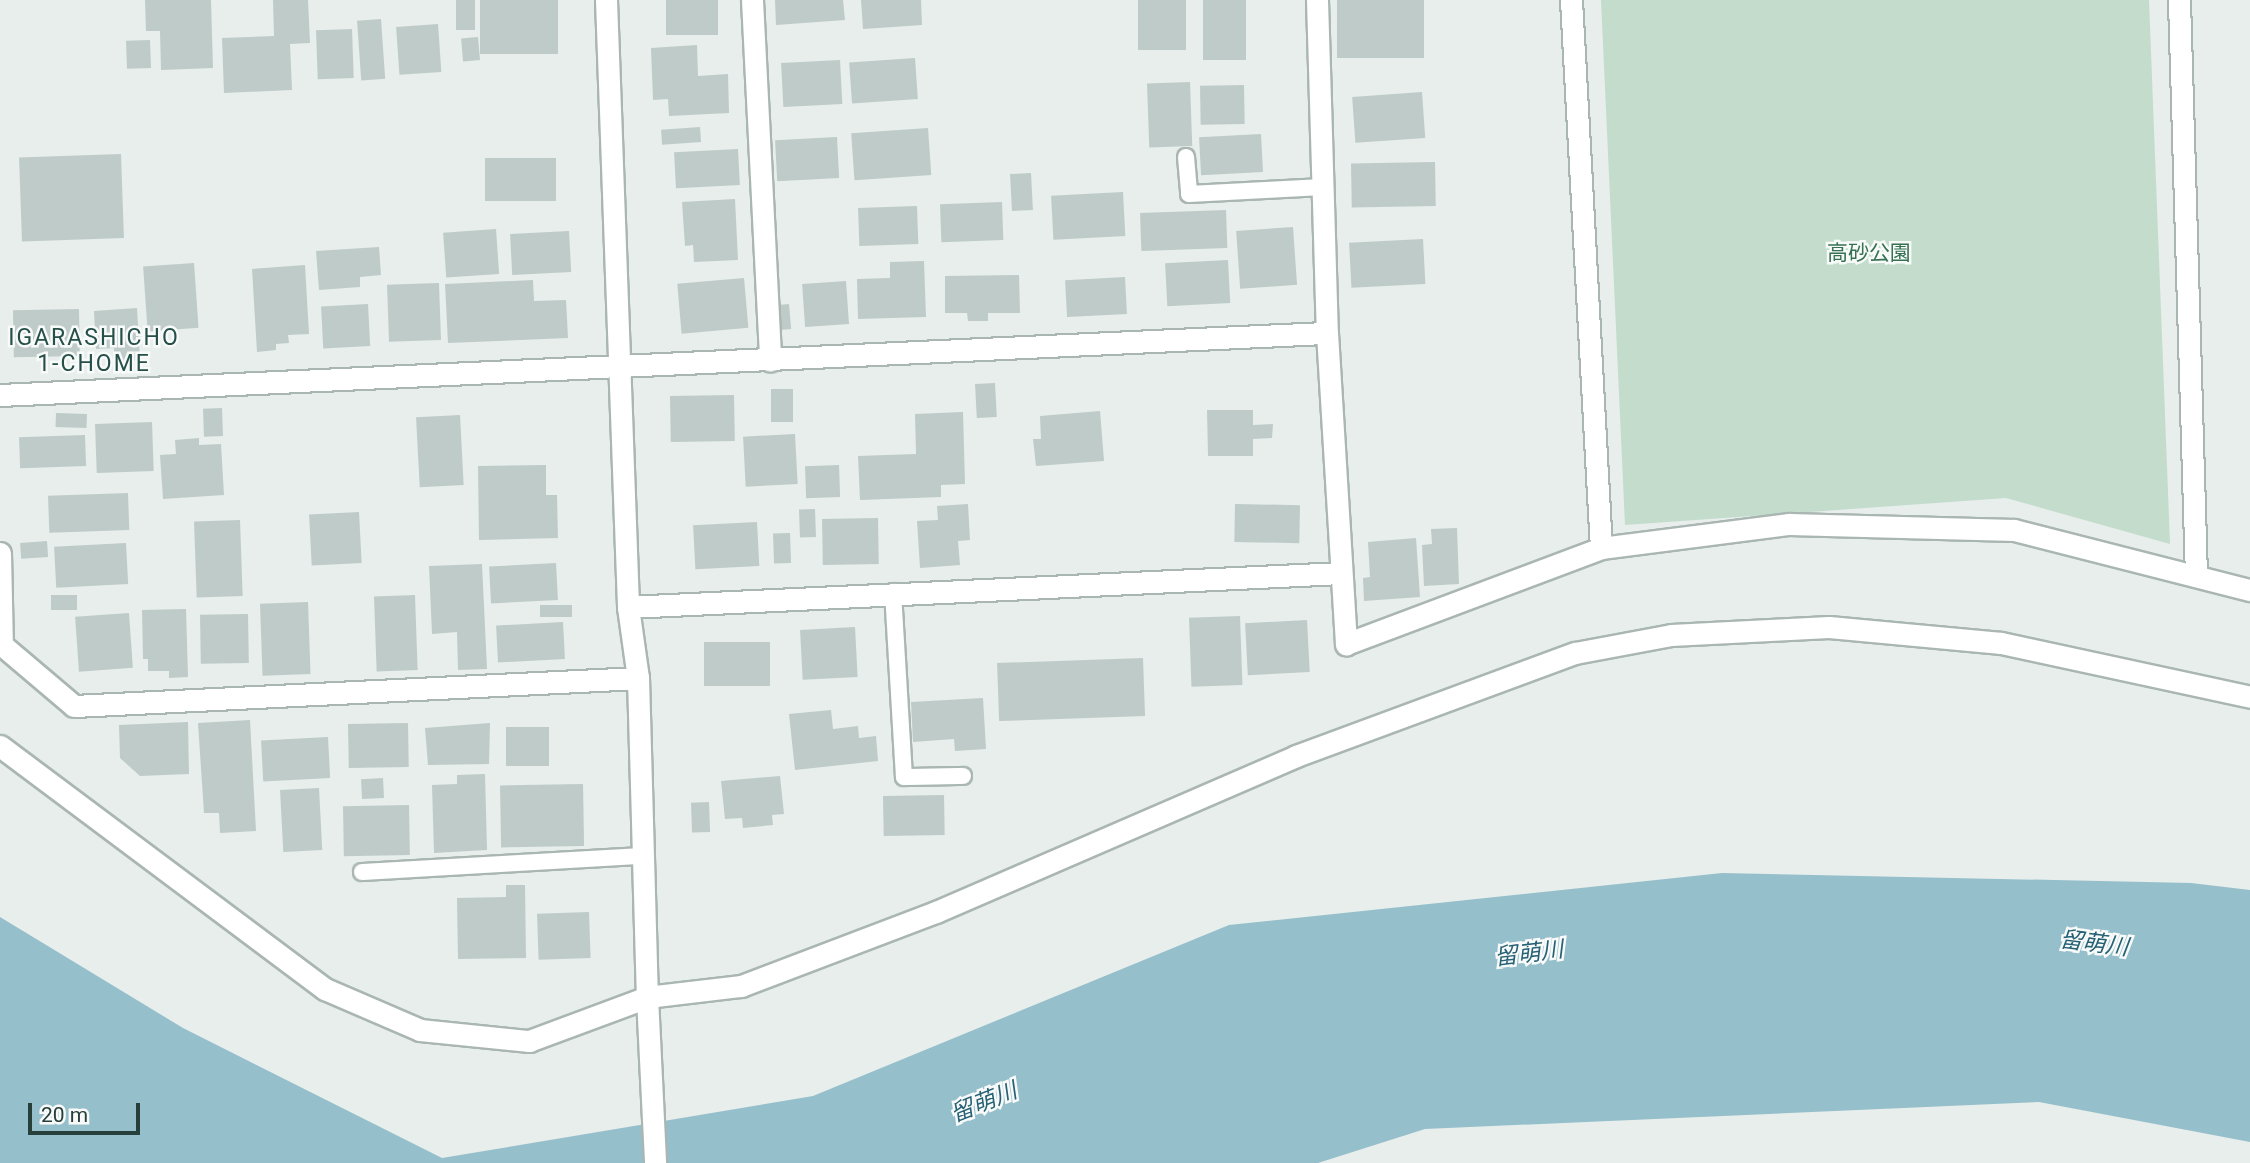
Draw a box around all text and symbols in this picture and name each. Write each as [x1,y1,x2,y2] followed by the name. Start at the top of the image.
[1827,240,1911,266] park label: 高砂公園
[10,324,178,378] district label: IGARASHICHO 1-CHOME
[2058,926,2130,962] water label: 留萌川
[1493,936,1565,972] water label: 留萌川
[947,1077,1021,1129] water label: 留萌川
[32,1090,144,1134] scale bar
[41,1103,88,1127] text: 20 m

